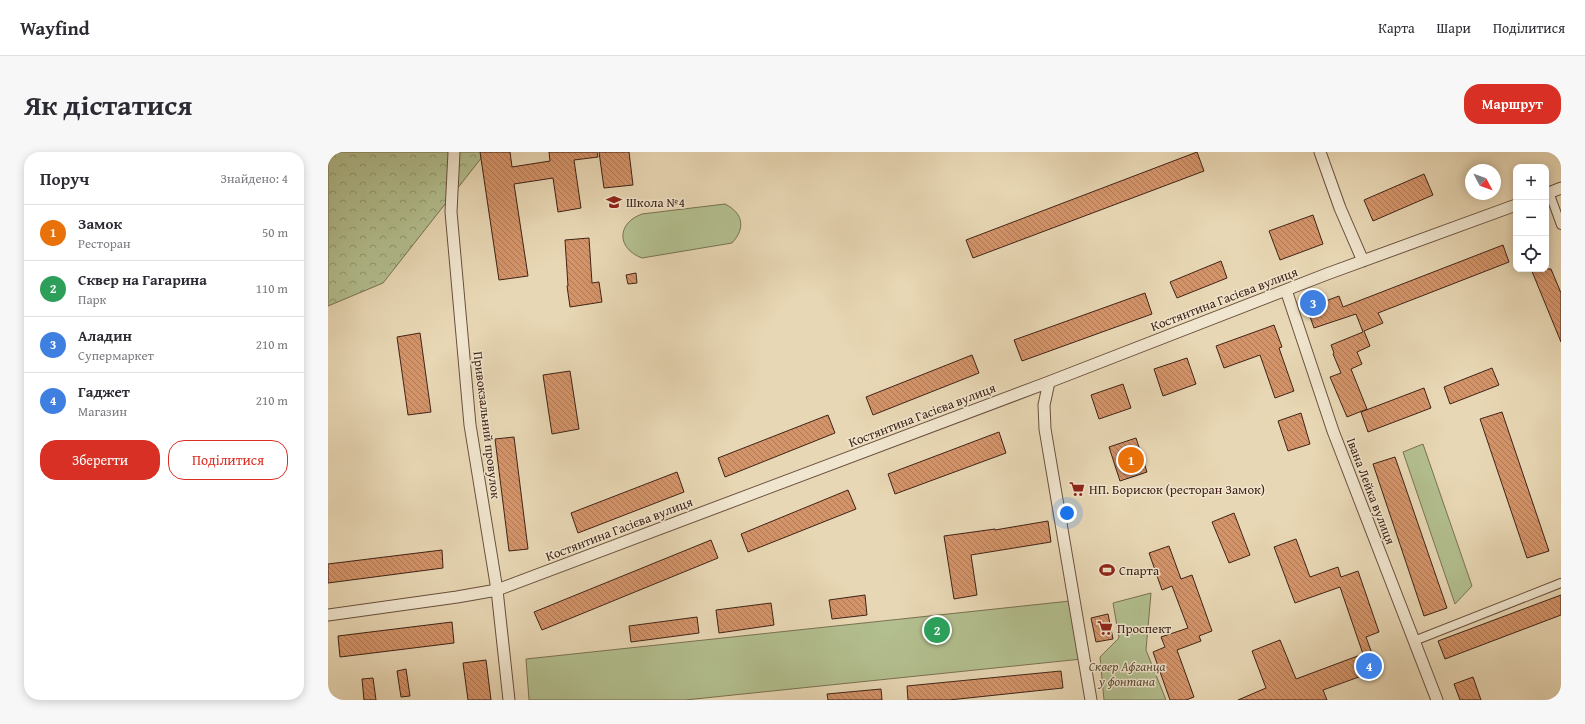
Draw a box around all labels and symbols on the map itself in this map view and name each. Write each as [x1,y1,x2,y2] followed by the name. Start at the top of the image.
[1465,164,1501,200] north arrow
[605,193,623,211] school or university icon: Школа №4
[626,193,685,212] place label: Школа №4
[1148,262,1301,336] street label: Костянтина Гасієва вулиця
[1300,288,1326,318] pin: 3
[469,350,505,500] street label: Привокзальний провулок
[846,378,999,452] street label: Костянтина Гасієва вулиця
[1342,435,1400,547] street label: Івана Лейка вулиця
[1118,445,1144,475] pin: 1
[1068,480,1086,498] supermarket icon: НП. Борисюк (ресторан Замок)
[1089,480,1265,499] place label: НП. Борисюк (ресторан Замок)
[543,492,696,566] street label: Костянтина Гасієва вулиця
[1057,503,1077,523] your location
[1098,561,1116,579] sports icon: Спарта
[1119,561,1160,580] place label: Спарта
[924,615,950,645] pin: 2
[1096,619,1114,637] supermarket icon: Проспект
[1117,619,1172,638] place label: Проспект
[1356,651,1382,681] pin: 4
[1089,657,1165,691] park label: Сквер Афганца у фонтана

